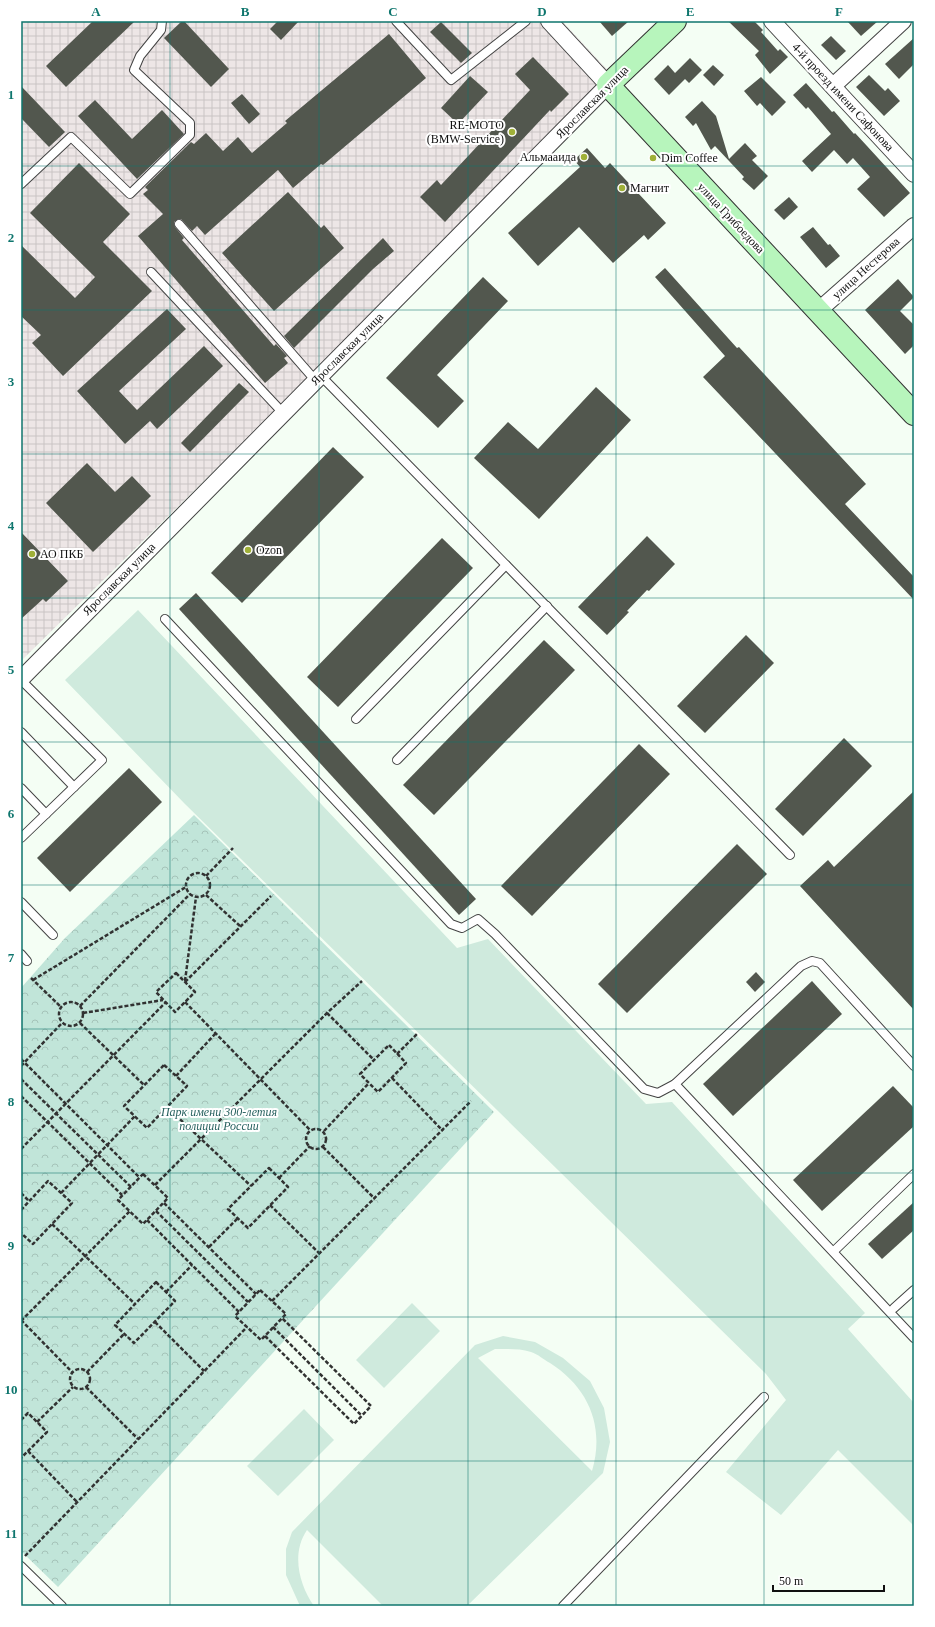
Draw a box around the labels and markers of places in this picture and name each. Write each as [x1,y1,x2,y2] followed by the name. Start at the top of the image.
[427,118,504,146] place label: RE-MOTO (BMW-Service)
[507,127,517,137] marker: RE-MOTO (BMW-Service)
[520,150,577,164] place label: Альмааида
[661,151,718,165] place label: Dim Coffee
[579,152,589,162] marker: Альмааида
[648,153,658,163] marker: Dim Coffee
[630,181,670,195] place label: Магнит
[617,183,627,193] marker: Магнит
[256,543,282,557] place label: Ozon
[243,545,253,555] marker: Ozon
[40,547,83,561] place label: АО ПКБ
[27,549,37,559] marker: АО ПКБ

